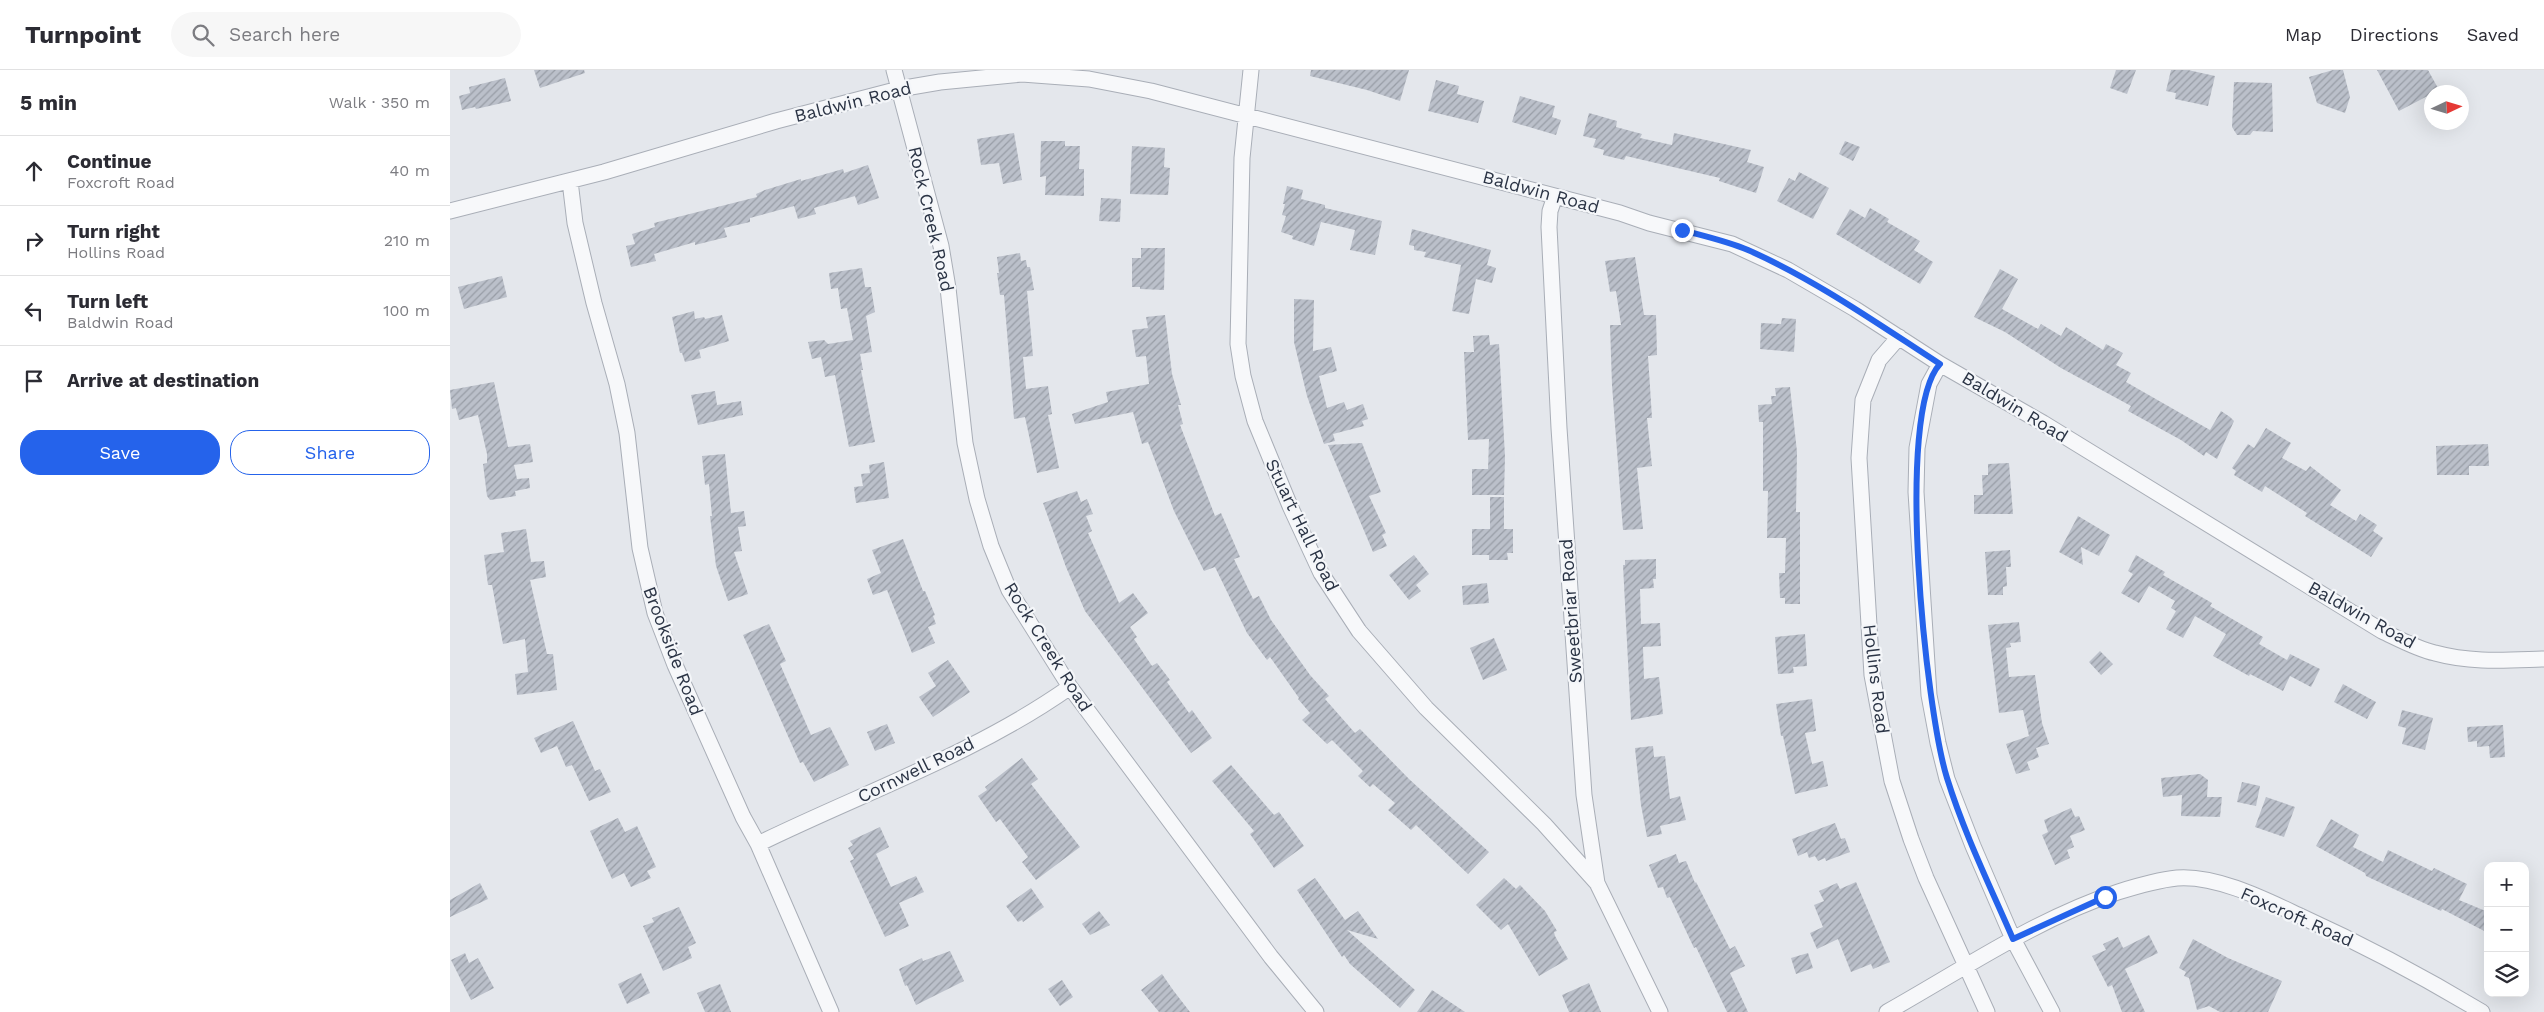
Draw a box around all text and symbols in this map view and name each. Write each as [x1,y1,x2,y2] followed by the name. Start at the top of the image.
[171,12,521,57] search box
[25,21,141,49] text: Turnpoint
[189,21,217,49] icon: search
[229,23,340,46] text: Search here
[2285,24,2322,45] text: Map
[2350,24,2439,45] text: Directions
[2467,24,2519,45] text: Saved
[792,77,914,126] street label: Baldwin Road
[2424,85,2469,130] north arrow
[20,90,77,115] text: 5 min
[329,93,430,112] text: Walk · 350 m
[905,144,958,294] street label: Rock Creek Road
[67,150,151,173] text: Continue
[20,157,48,185] icon: ahead
[390,161,430,180] text: 40 m
[1481,166,1602,217] street label: Baldwin Road
[67,173,175,192] text: Foxcroft Road
[1671,219,1694,242] route end
[67,220,160,243] text: Turn right
[20,227,48,255] icon: right
[384,231,430,250] text: 210 m
[67,243,165,262] text: Hollins Road
[67,290,148,313] text: Turn left
[20,297,48,325] icon: left
[383,301,430,320] text: 100 m
[67,313,173,332] text: Baldwin Road
[20,367,48,395] icon: arrive
[1959,367,2072,446] street label: Baldwin Road
[67,369,259,392] text: Arrive at destination
[20,430,220,475] button: Save
[230,430,430,475] button: Share
[1261,455,1344,594] street label: Stuart Hall Road
[1555,538,1586,684] street label: Sweetbriar Road
[2305,576,2420,653] street label: Baldwin Road
[1000,578,1097,715] street label: Rock Creek Road
[639,583,708,718] street label: Brookside Road
[1859,623,1894,735] street label: Hollins Road
[854,732,978,807] street label: Cornwell Road
[2484,862,2529,997] map controls
[2484,862,2529,907] button: +
[2238,882,2357,951] street label: Foxcroft Road
[2094,886,2117,909] route start
[2484,907,2529,952] button: −
[2484,952,2529,997] button: layers

